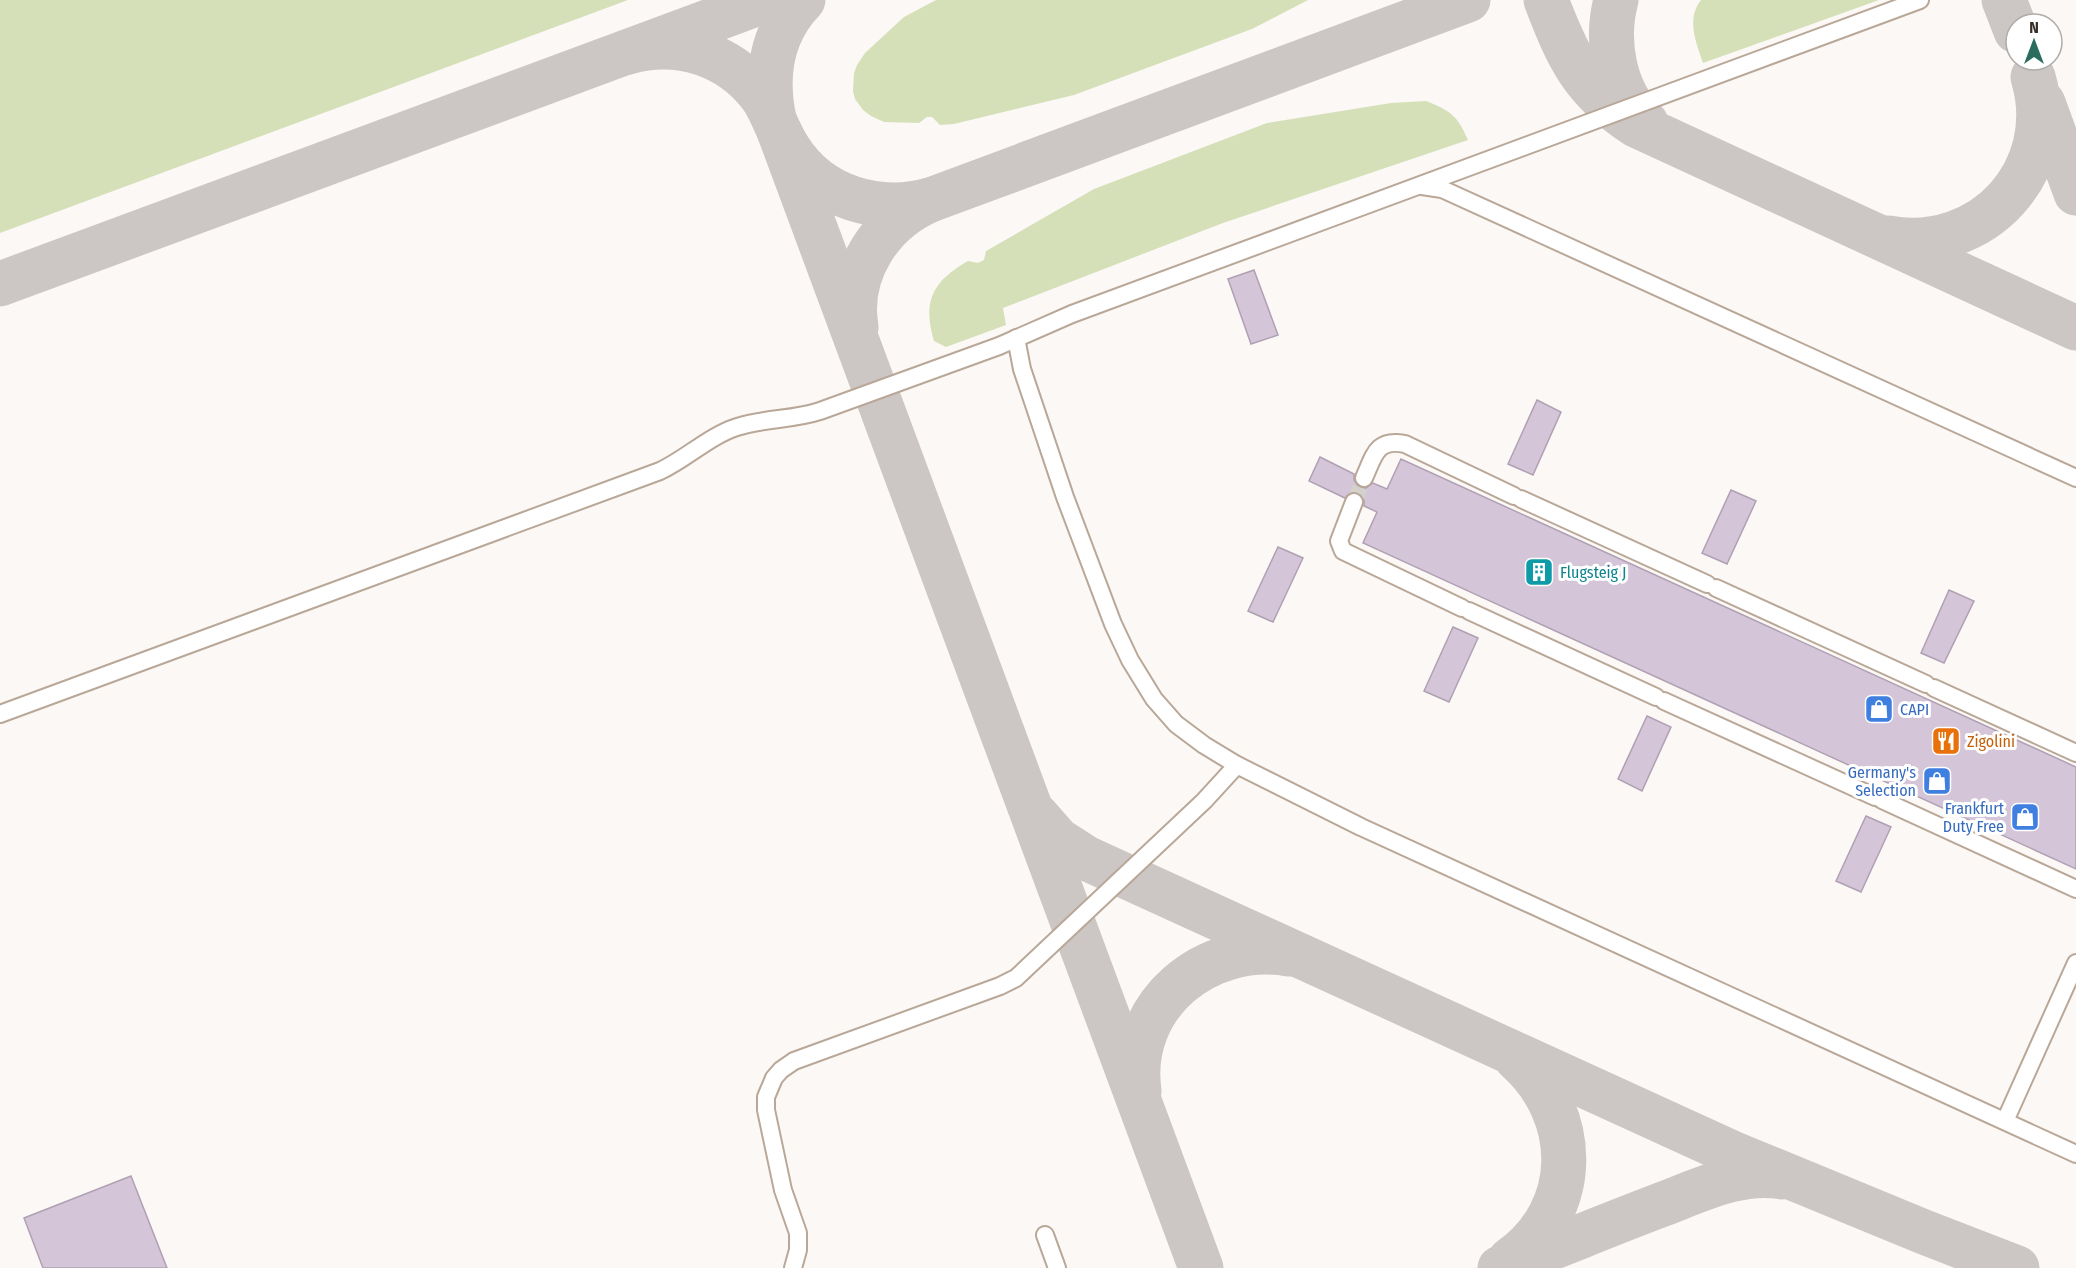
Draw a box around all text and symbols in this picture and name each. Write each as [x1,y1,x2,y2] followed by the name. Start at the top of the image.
[2004,12,2064,72] north arrow
[2029,18,2039,37] text: N
[1523,556,1555,588] building icon: Flugsteig J
[1560,563,1626,582] place label: Flugsteig J
[1863,693,1895,725] shop icon: CAPI
[1900,700,1929,719] place label: CAPI
[1930,725,1962,757] restaurant icon: Zigolini
[1967,732,2015,751] place label: Zigolini
[1848,763,1916,800] place label: Germany's Selection
[1921,765,1953,797] shop icon: Germany's Selection
[1943,799,2005,836] place label: Frankfurt Duty Free
[2009,801,2041,833] shop icon: Frankfurt Duty Free

